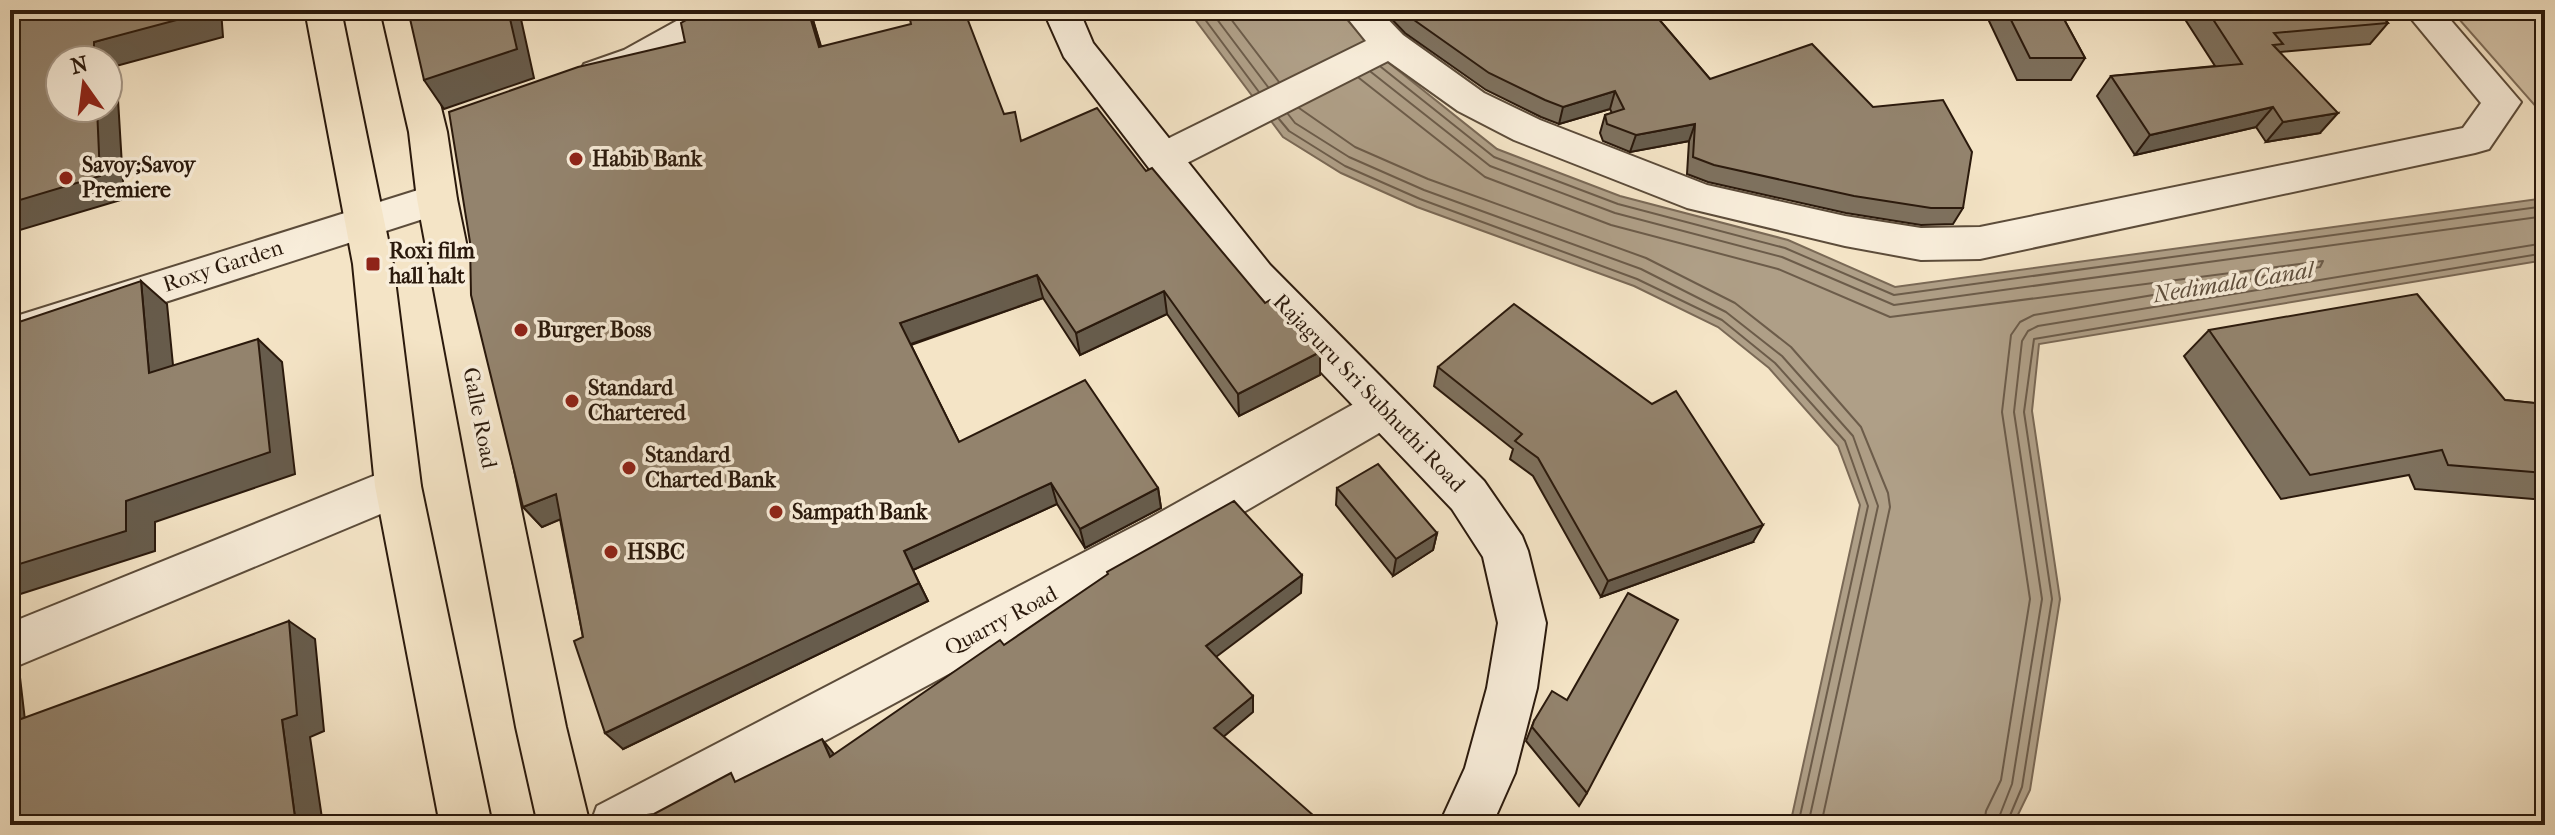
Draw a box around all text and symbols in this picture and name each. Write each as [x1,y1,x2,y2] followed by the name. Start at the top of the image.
[44,44,124,124] north arrow
[68,51,91,80] text: N
[592,146,703,172] place label: Habib Bank
[567,150,585,168] marker: Habib Bank
[82,152,197,203] place label: Savoy;Savoy Premiere
[57,169,75,187] marker: Savoy;Savoy Premiere
[160,234,287,298] street label: Roxy Garden
[388,238,475,289] place label: Roxi film hall halt
[364,255,382,273] marker: Roxi film hall halt
[2150,255,2318,309] water label: Nedimala Canal
[1268,289,1471,498] street label: Rajaguru Sri Subhuthi Road
[537,317,651,343] place label: Burger Boss
[512,321,530,339] marker: Burger Boss
[457,365,503,472] street label: Galle Road
[588,375,687,426] place label: Standard Chartered
[563,392,581,410] marker: Standard Chartered
[645,442,776,493] place label: Standard Charted Bank
[620,459,638,477] marker: Standard Charted Bank
[792,499,928,525] place label: Sampath Bank
[767,503,785,521] marker: Sampath Bank
[627,539,685,565] place label: HSBC
[602,543,620,561] marker: HSBC
[940,580,1063,662] street label: Quarry Road

